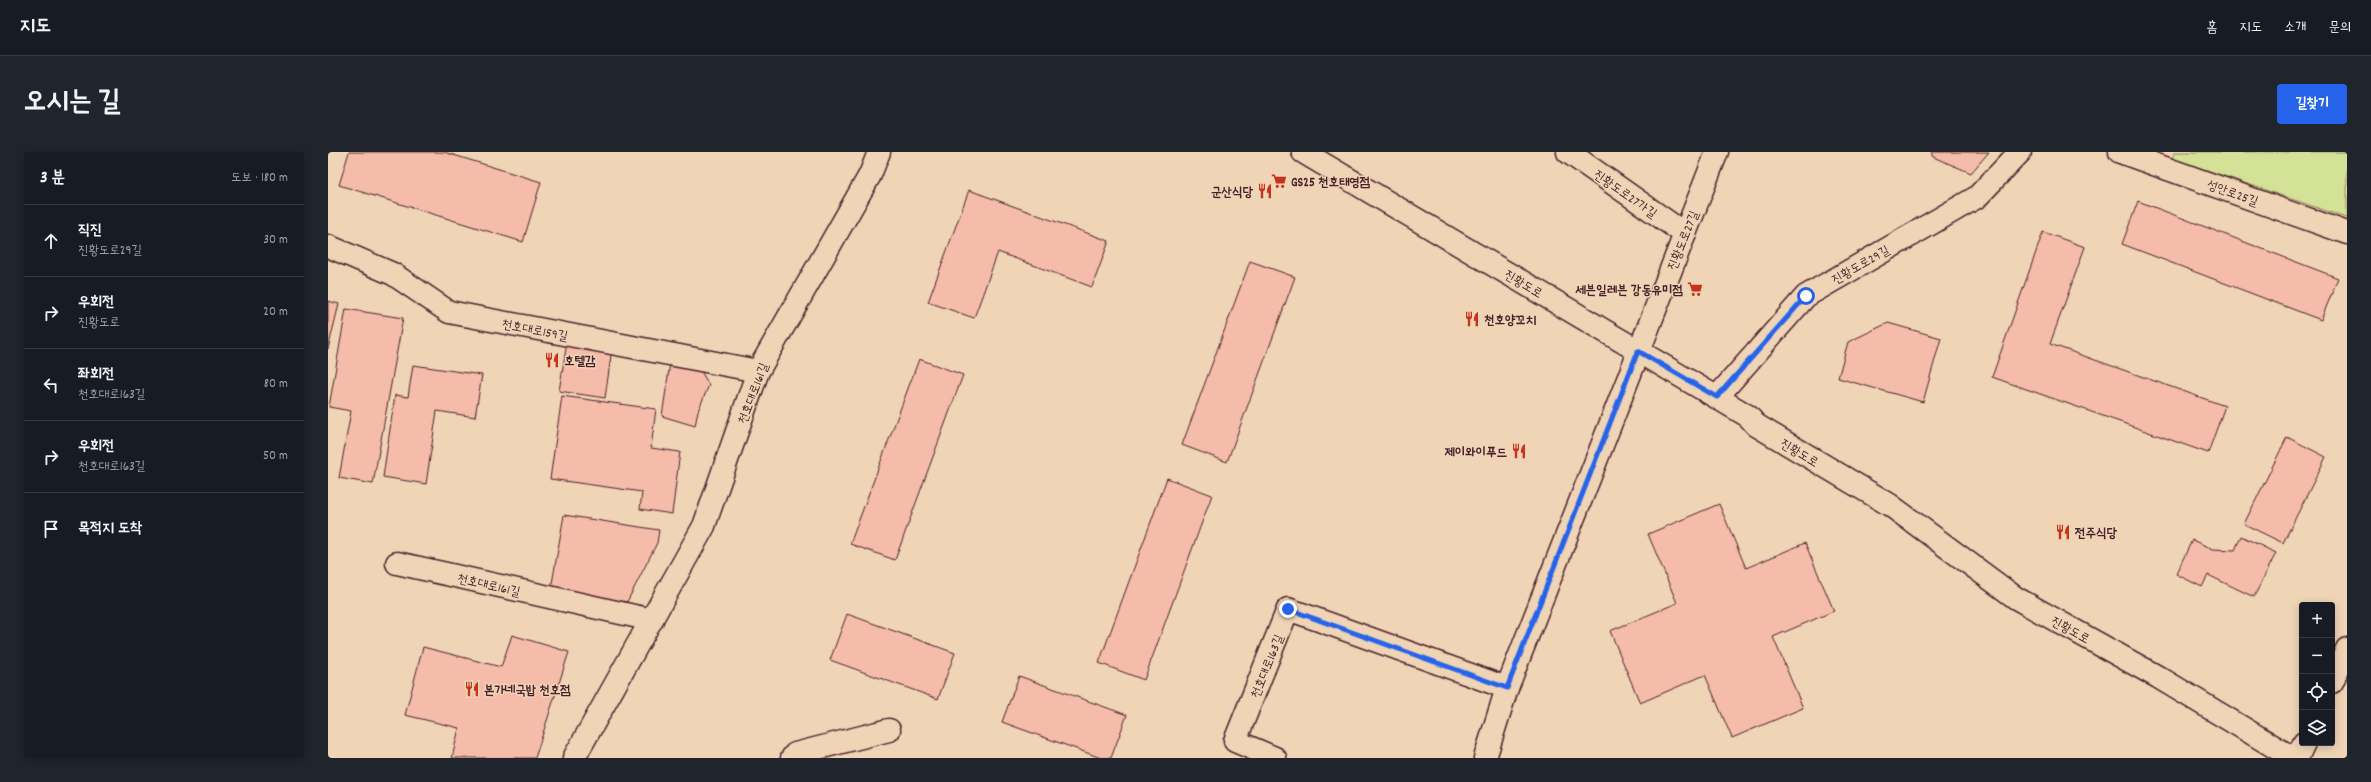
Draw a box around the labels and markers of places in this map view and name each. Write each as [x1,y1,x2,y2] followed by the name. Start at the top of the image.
[1270,172,1288,190] supermarket icon: GS25 천호태영점
[1291,174,1371,193] place label: GS25 천호태영점
[1256,182,1274,200] restaurant icon: 군산식당
[1211,184,1254,203] place label: 군산식당
[1686,280,1704,298] supermarket icon: 세븐일레븐 강동유미점
[1574,282,1684,301] place label: 세븐일레븐 강동유미점
[1463,310,1481,328] restaurant icon: 천호양꼬치
[1484,312,1537,331] place label: 천호양꼬치
[543,351,561,369] restaurant icon: 호텔감
[564,353,596,372] place label: 호텔감
[1510,442,1528,460] restaurant icon: 제이와이푸드
[1444,444,1508,463] place label: 제이와이푸드
[2054,523,2072,541] restaurant icon: 전주식당
[2074,525,2117,544] place label: 전주식당
[463,680,481,698] restaurant icon: 본가네국밥 천호점
[484,682,571,701] place label: 본가네국밥 천호점

